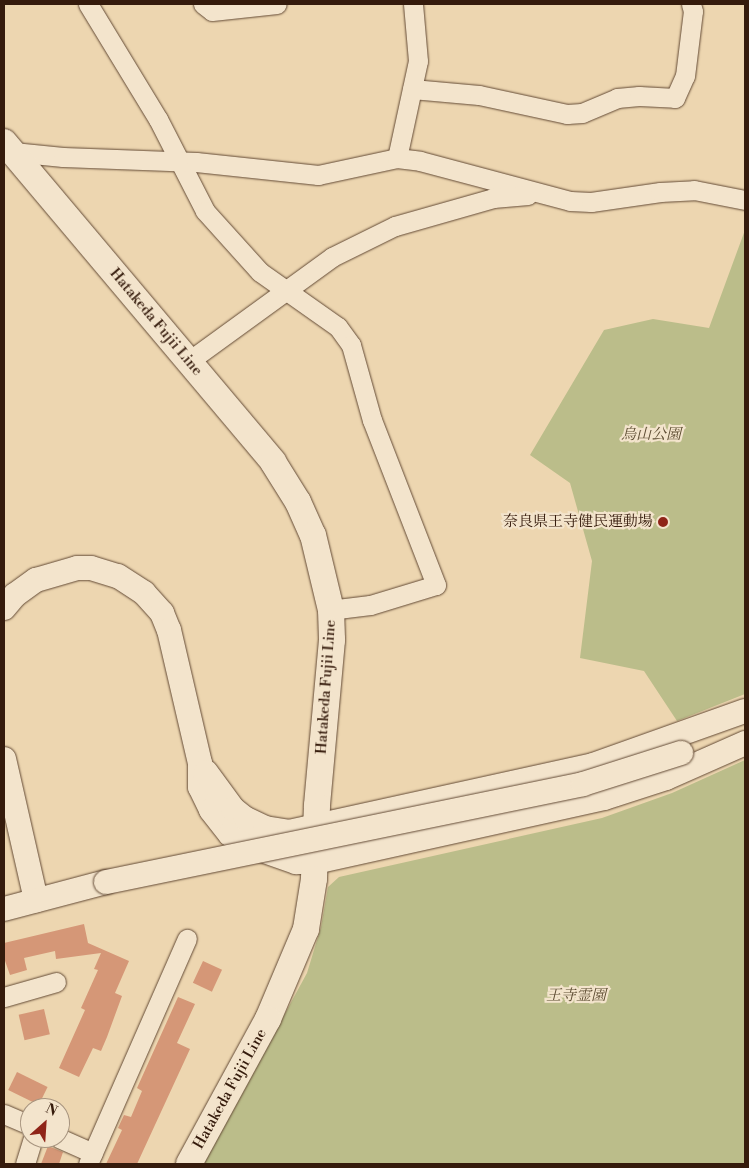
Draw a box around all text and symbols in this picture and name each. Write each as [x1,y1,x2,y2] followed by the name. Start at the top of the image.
[106,265,206,379] street label: Hatakeda Fujii Line
[621,426,681,444] park label: 烏山公園
[503,513,653,531] place label: 奈良県王寺健民運動場
[657,516,669,528] marker: 奈良県王寺健民運動場
[312,619,340,755] street label: Hatakeda Fujii Line
[546,987,606,1005] park label: 王寺霊園
[189,1026,271,1152] street label: Hatakeda Fujii Line
[20,1098,70,1148] north arrow
[42,1100,60,1121] text: N

